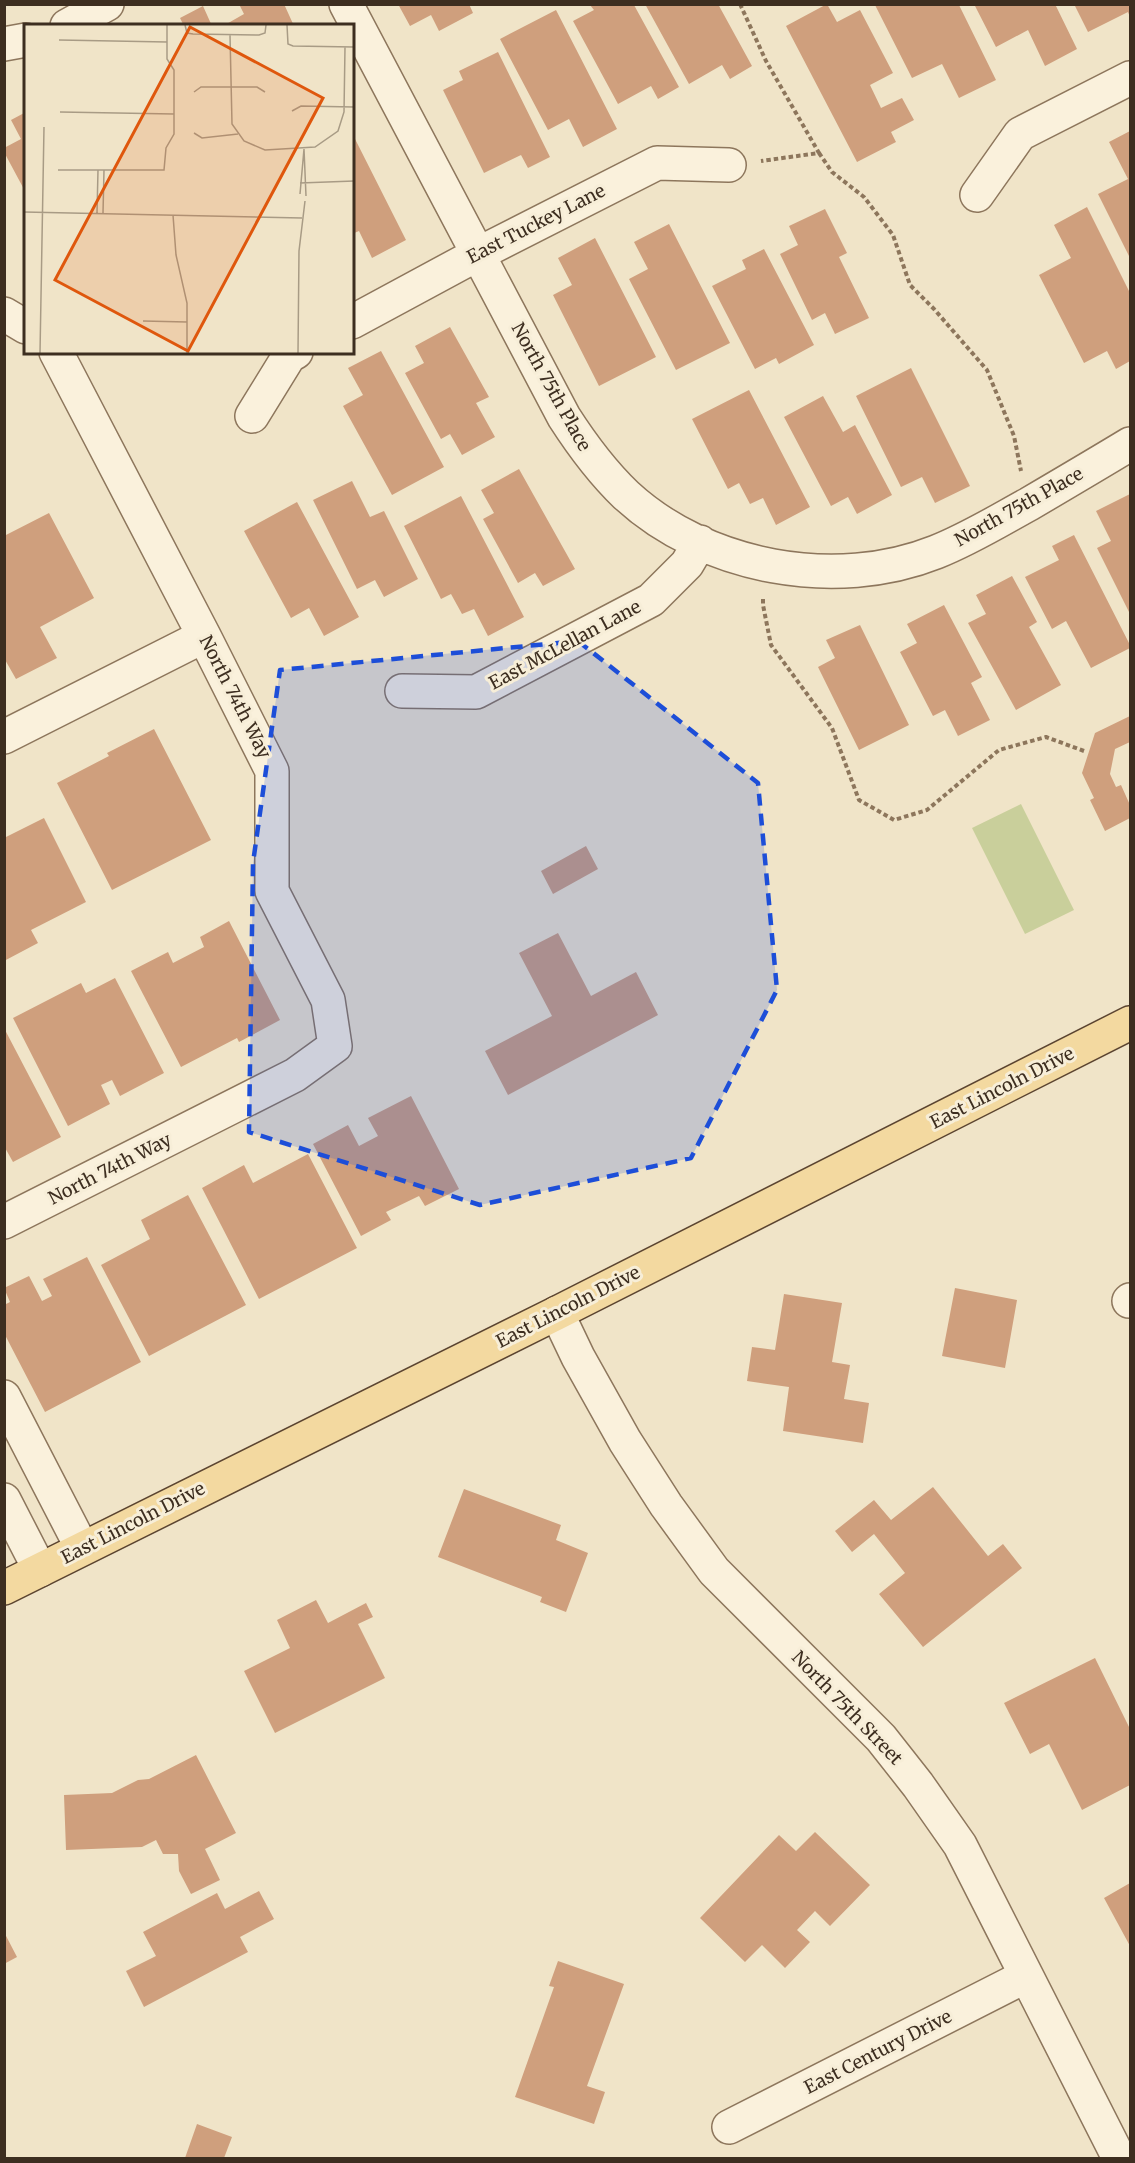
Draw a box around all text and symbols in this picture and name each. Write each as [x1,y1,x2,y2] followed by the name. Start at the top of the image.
[24,24,354,354] inset map
[463,179,609,268] street label: East Tuckey Lane
[507,319,596,455] street label: North 75th Place
[951,462,1087,551] street label: North 75th Place
[485,595,645,694] street label: East McLellan Lane
[195,631,277,763] street label: North 74th Way
[926,1041,1078,1134] street label: East Lincoln Drive
[44,1127,176,1209] street label: North 74th Way
[492,1260,644,1353] street label: East Lincoln Drive
[57,1476,209,1569] street label: East Lincoln Drive
[787,1646,908,1769] street label: North 75th Street
[800,2004,955,2099] street label: East Century Drive

